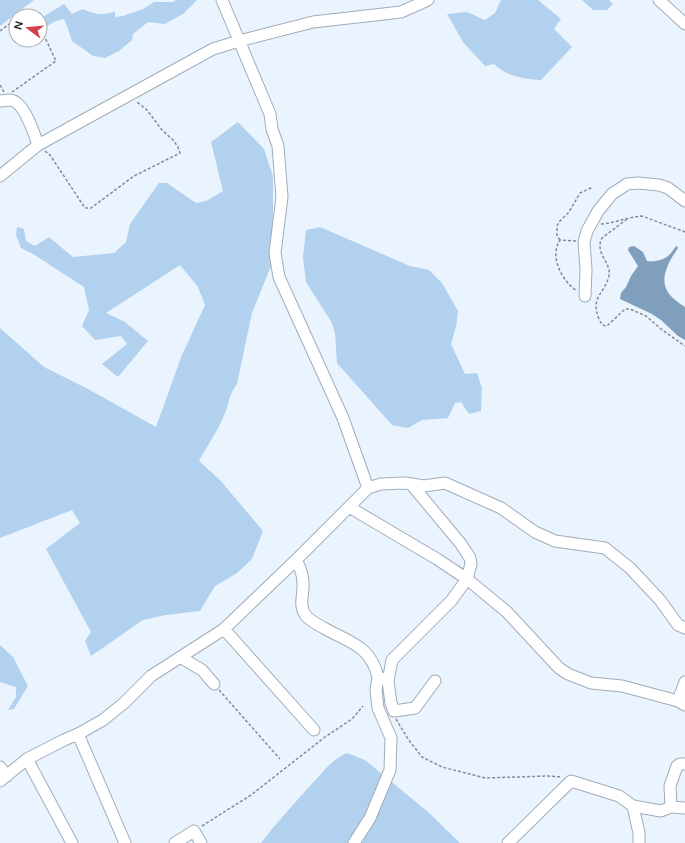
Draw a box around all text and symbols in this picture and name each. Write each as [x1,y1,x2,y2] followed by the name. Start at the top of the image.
[8,8,48,48] north arrow
[11,19,26,31] text: N

